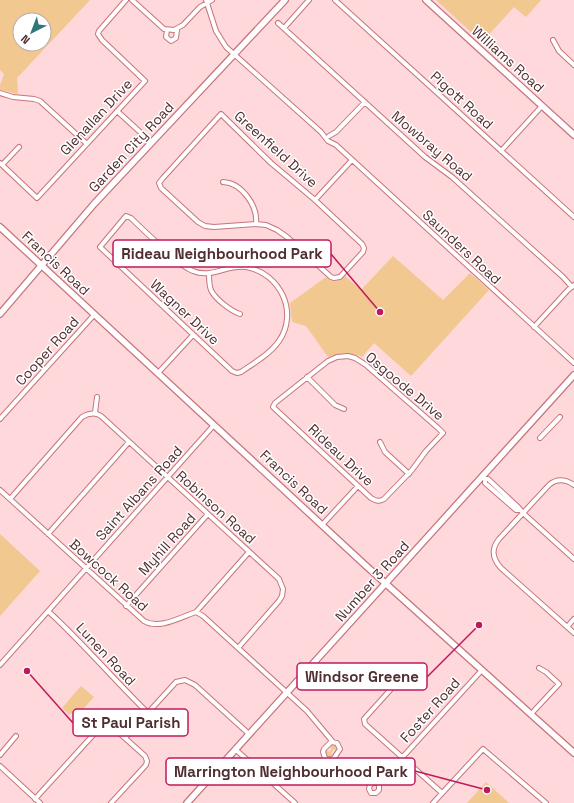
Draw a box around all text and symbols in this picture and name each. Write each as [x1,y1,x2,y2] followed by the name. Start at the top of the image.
[12,12,52,52] north arrow
[468,22,548,96] street label: Williams Road
[18,32,33,47] text: N
[427,67,497,133] street label: Pigott Road
[56,75,136,159] street label: Glenallan Drive
[84,98,178,196] street label: Garden City Road
[230,107,322,191] street label: Greenfield Drive
[388,107,476,185] street label: Mowbray Road
[419,206,505,288] street label: Saunders Road
[18,227,94,299] street label: Francis Road
[113,240,331,267] callout: Rideau Neighbourhood Park
[121,244,323,263] text: Rideau Neighbourhood Park
[147,275,223,349] street label: Wagner Drive
[11,313,83,389] street label: Cooper Road
[362,348,448,424] street label: Osgoode Drive
[304,420,378,490] street label: Rideau Drive
[92,442,186,544] street label: Saint Albans Road
[256,446,332,518] street label: Francis Road
[172,466,260,548] street label: Robinson Road
[134,509,200,579] street label: Myhill Road
[66,535,152,615] street label: Bowcock Road
[331,537,413,625] street label: Number 3 Road
[72,619,140,689] street label: Lunen Road
[297,663,427,690] callout: Windsor Greene
[305,667,419,686] text: Windsor Greene
[396,674,464,746] street label: Foster Road
[73,709,188,736] callout: St Paul Parish
[82,713,180,732] text: St Paul Parish
[166,758,415,785] callout: Marrington Neighbourhood Park
[174,762,408,781] text: Marrington Neighbourhood Park

